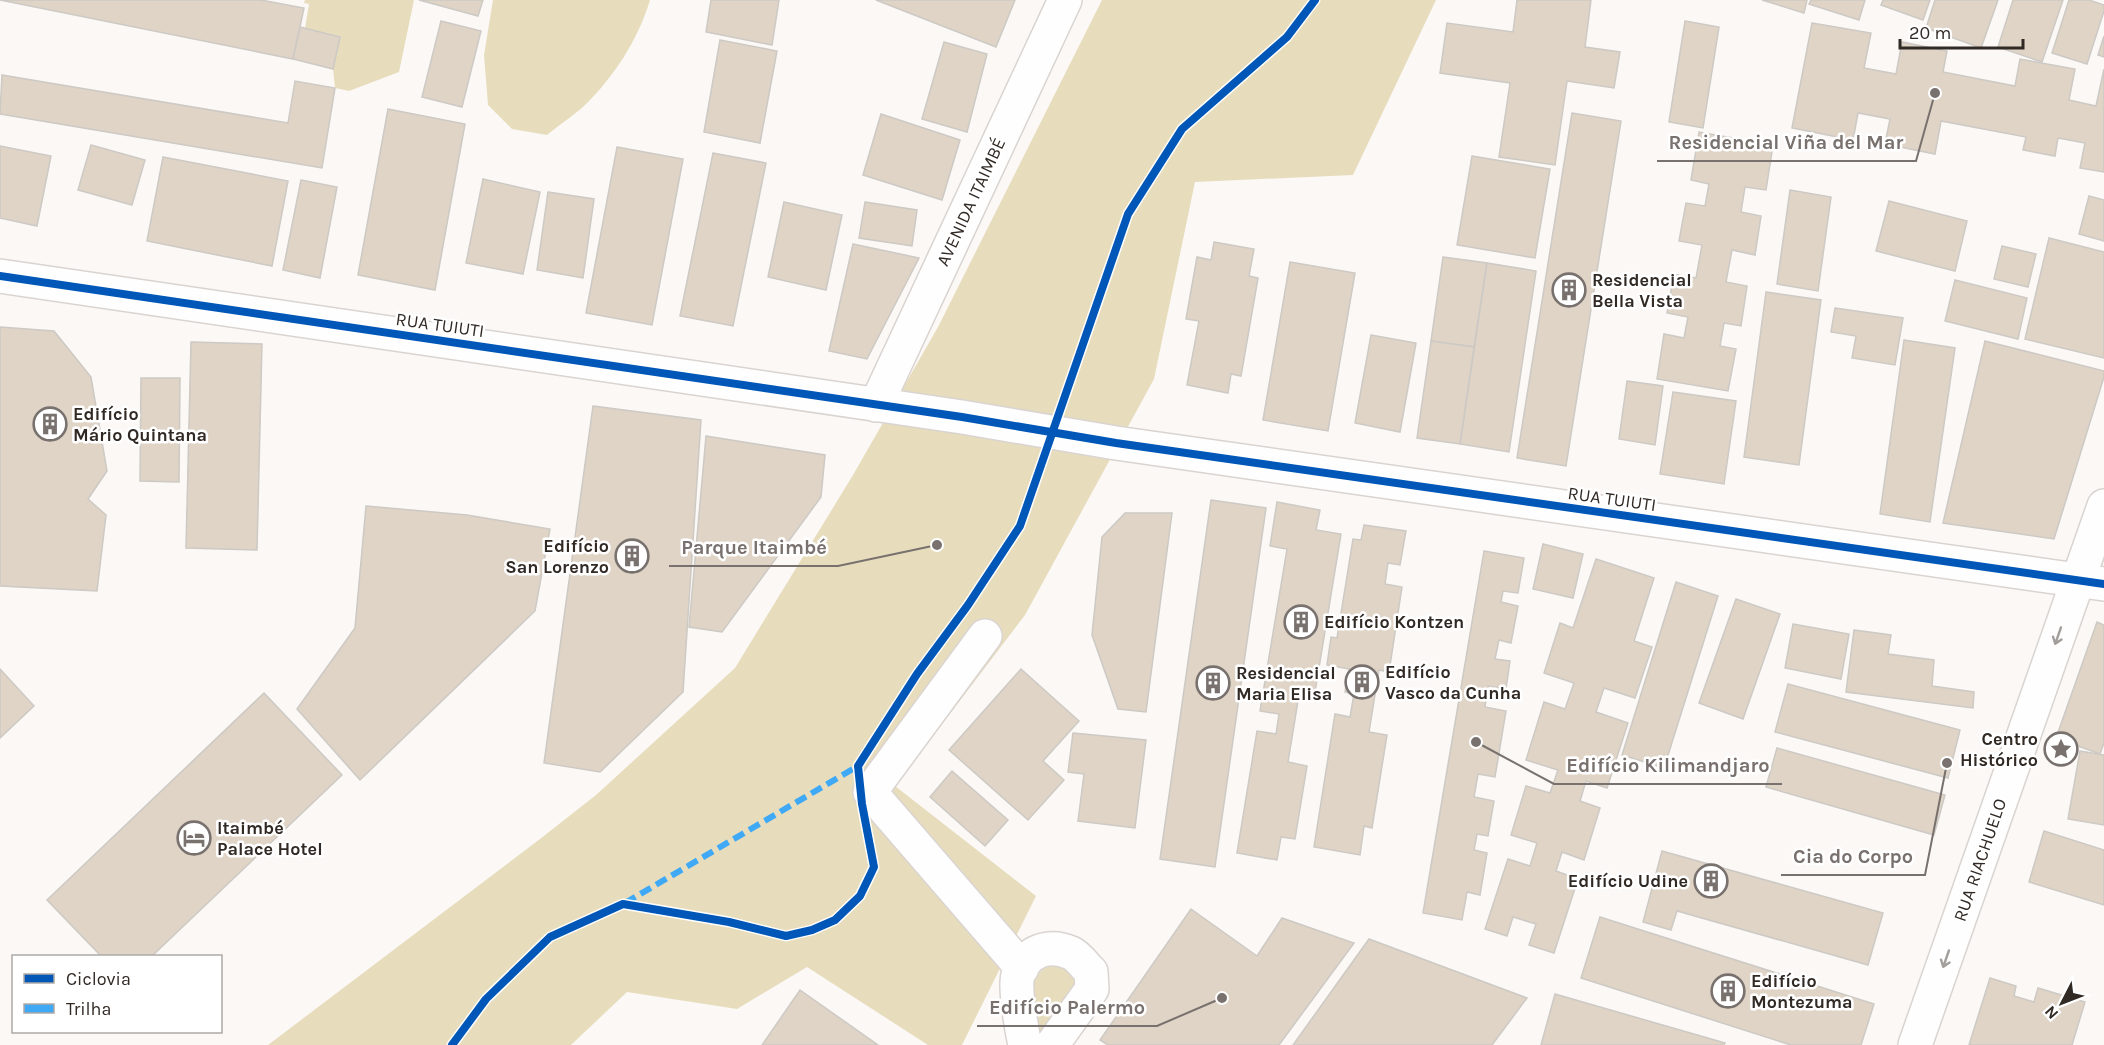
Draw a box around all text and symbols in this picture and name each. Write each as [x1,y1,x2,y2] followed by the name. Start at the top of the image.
[1900,12,2023,50] scale bar
[1909,22,1951,44] text: 20 m
[1657,123,1916,161] callout: Residencial Viña del Mar
[1669,131,1904,154] text: Residencial Viña del Mar
[931,134,1010,270] street label: AVENIDA ITAIMBÉ
[1592,269,1692,312] place label: Residencial Bella Vista
[1551,272,1587,308] building icon: Residencial Bella Vista
[394,308,486,342] street label: RUA TUIUTI
[73,403,207,446] place label: Edifício Mário Quintana
[32,406,68,442] building icon: Edifício Mário Quintana
[1566,482,1658,516] street label: RUA TUIUTI
[669,528,838,566] callout: Parque Itaimbé
[505,535,609,578] place label: Edifício San Lorenzo
[681,536,827,559] text: Parque Itaimbé
[614,538,650,574] building icon: Edifício San Lorenzo
[1283,604,1319,640] building icon: Edifício Kontzen
[1324,611,1464,633] place label: Edifício Kontzen
[2052,626,2063,645] one-way arrow
[1385,661,1521,704] place label: Edifício Vasco da Cunha
[1236,662,1336,705] place label: Residencial Maria Elisa
[1344,664,1380,700] building icon: Edifício Vasco da Cunha
[1195,665,1231,701] building icon: Residencial Maria Elisa
[1960,728,2038,771] place label: Centro Histórico
[2043,731,2079,767] place icon: Centro Histórico
[1554,746,1782,784] callout: Edifício Kilimandjaro
[1566,754,1770,777] text: Edifício Kilimandjaro
[1949,796,2011,924] street label: RUA RIACHUELO
[217,817,323,860] place label: Itaimbé Palace Hotel
[176,820,212,856] hotel icon: Itaimbé Palace Hotel
[1781,837,1925,875] callout: Cia do Corpo
[1793,845,1913,868] text: Cia do Corpo
[1693,863,1729,899] building icon: Edifício Udine
[1568,870,1688,892] place label: Edifício Udine
[1939,949,1950,968] one-way arrow
[12,955,222,1033] legend
[66,968,131,990] text: Ciclovia
[1751,970,1853,1013] place label: Edifício Montezuma
[1710,973,1746,1009] building icon: Edifício Montezuma
[2032,973,2092,1033] north arrow
[977,988,1157,1026] callout: Edifício Palermo
[989,996,1145,1019] text: Edifício Palermo
[66,998,111,1020] text: Trilha
[2040,1002,2062,1023] text: N

